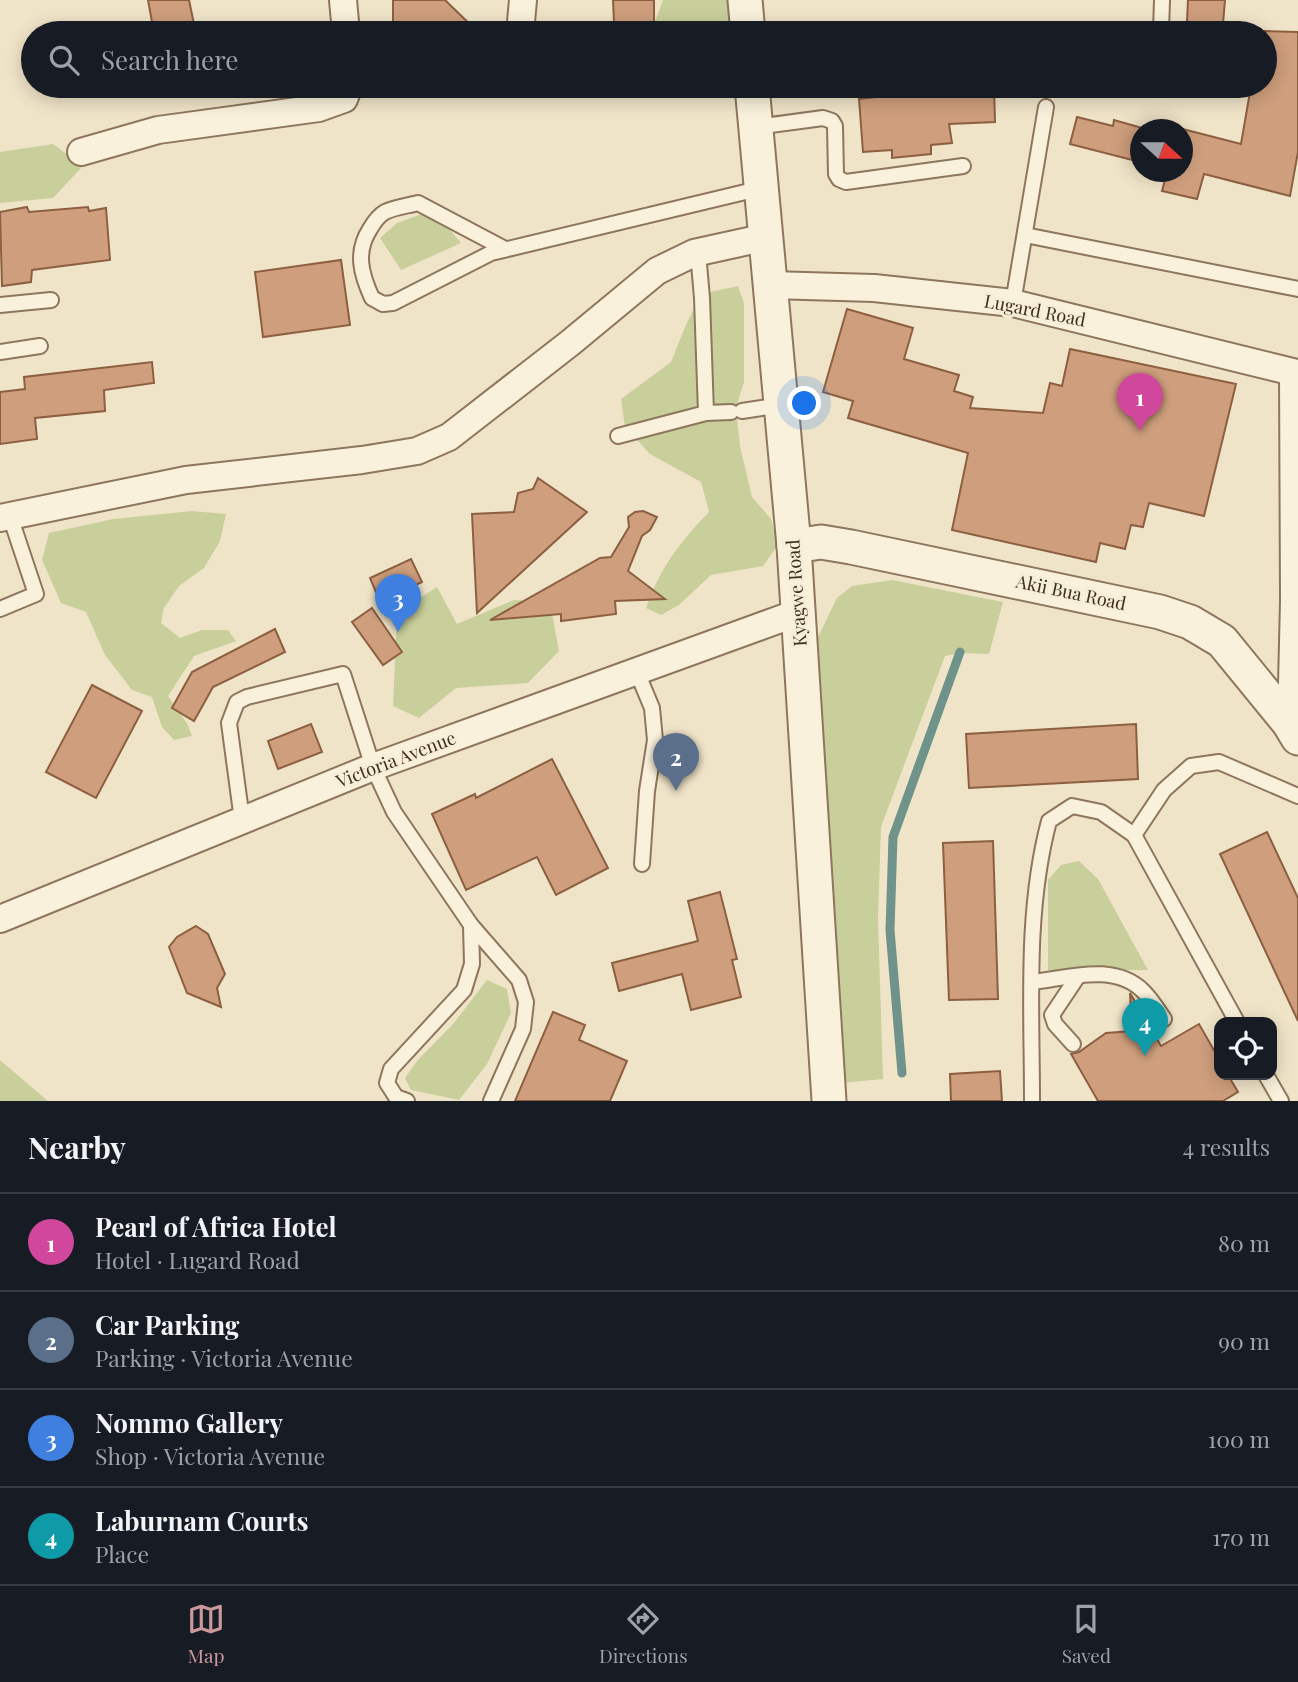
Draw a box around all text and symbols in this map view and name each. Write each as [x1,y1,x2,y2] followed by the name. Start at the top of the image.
[21,21,1277,98] search box
[45,41,83,79] icon: search
[101,42,238,77] text: Search here
[1130,119,1193,182] north arrow
[982,288,1088,332] street label: Lugard Road
[1117,373,1163,431] pin: 1
[787,386,821,420] your location
[780,538,812,647] street label: Kyagwe Road
[1013,568,1129,616] street label: Akii Bua Road
[375,574,421,632] pin: 3
[331,725,459,793] street label: Victoria Avenue
[653,733,699,791] pin: 2
[1122,998,1168,1056] pin: 4
[1214,1017,1277,1080] map controls
[1214,1017,1277,1080] button: locate
[28,1127,126,1167] text: Nearby
[1183,1131,1270,1162] text: 4 results
[95,1209,337,1244] text: Pearl of Africa Hotel
[47,1227,55,1258] text: 1
[1218,1227,1270,1258] text: 80 m
[95,1244,300,1275] text: Hotel · Lugard Road
[95,1307,239,1342] text: Car Parking
[45,1325,57,1356] text: 2
[1218,1325,1270,1356] text: 90 m
[95,1342,353,1373] text: Parking · Victoria Avenue
[95,1405,283,1440] text: Nommo Gallery
[45,1423,57,1454] text: 3
[1208,1423,1270,1454] text: 100 m
[95,1440,325,1471] text: Shop · Victoria Avenue
[95,1503,309,1538] text: Laburnam Courts
[45,1521,57,1552] text: 4
[1212,1521,1270,1552] text: 170 m
[95,1538,149,1569] text: Place
[187,1600,225,1668] tab: Map
[599,1600,688,1668] tab: Directions
[1062,1600,1111,1668] tab: Saved

